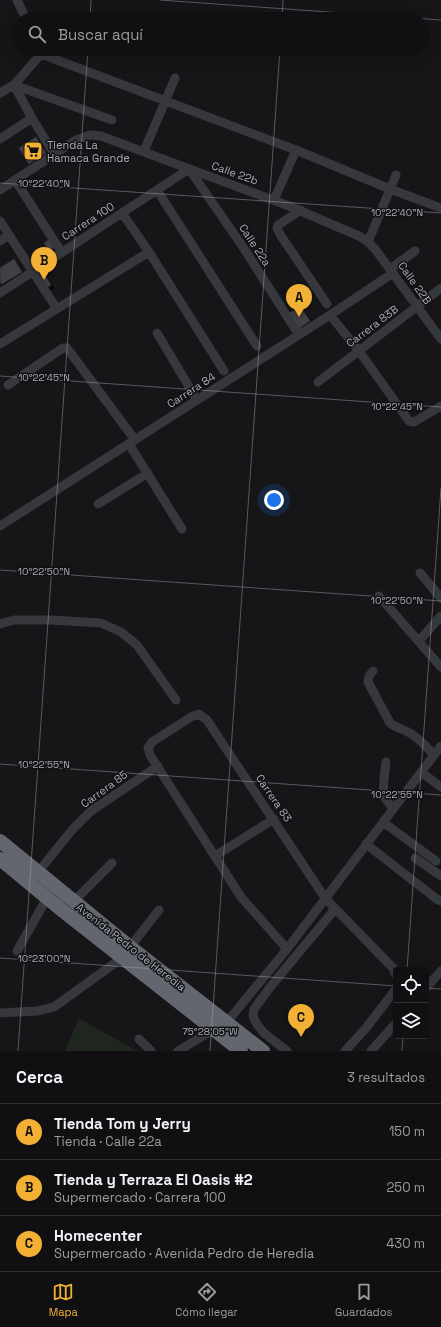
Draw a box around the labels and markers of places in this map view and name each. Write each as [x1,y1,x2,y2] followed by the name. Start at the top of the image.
[47,138,130,165] place label: Tienda La Hamaca Grande
[22,140,44,162] supermarket icon: Tienda La Hamaca Grande
[31,247,57,280] pin: B
[286,284,312,317] pin: A
[288,1004,314,1037] pin: C

